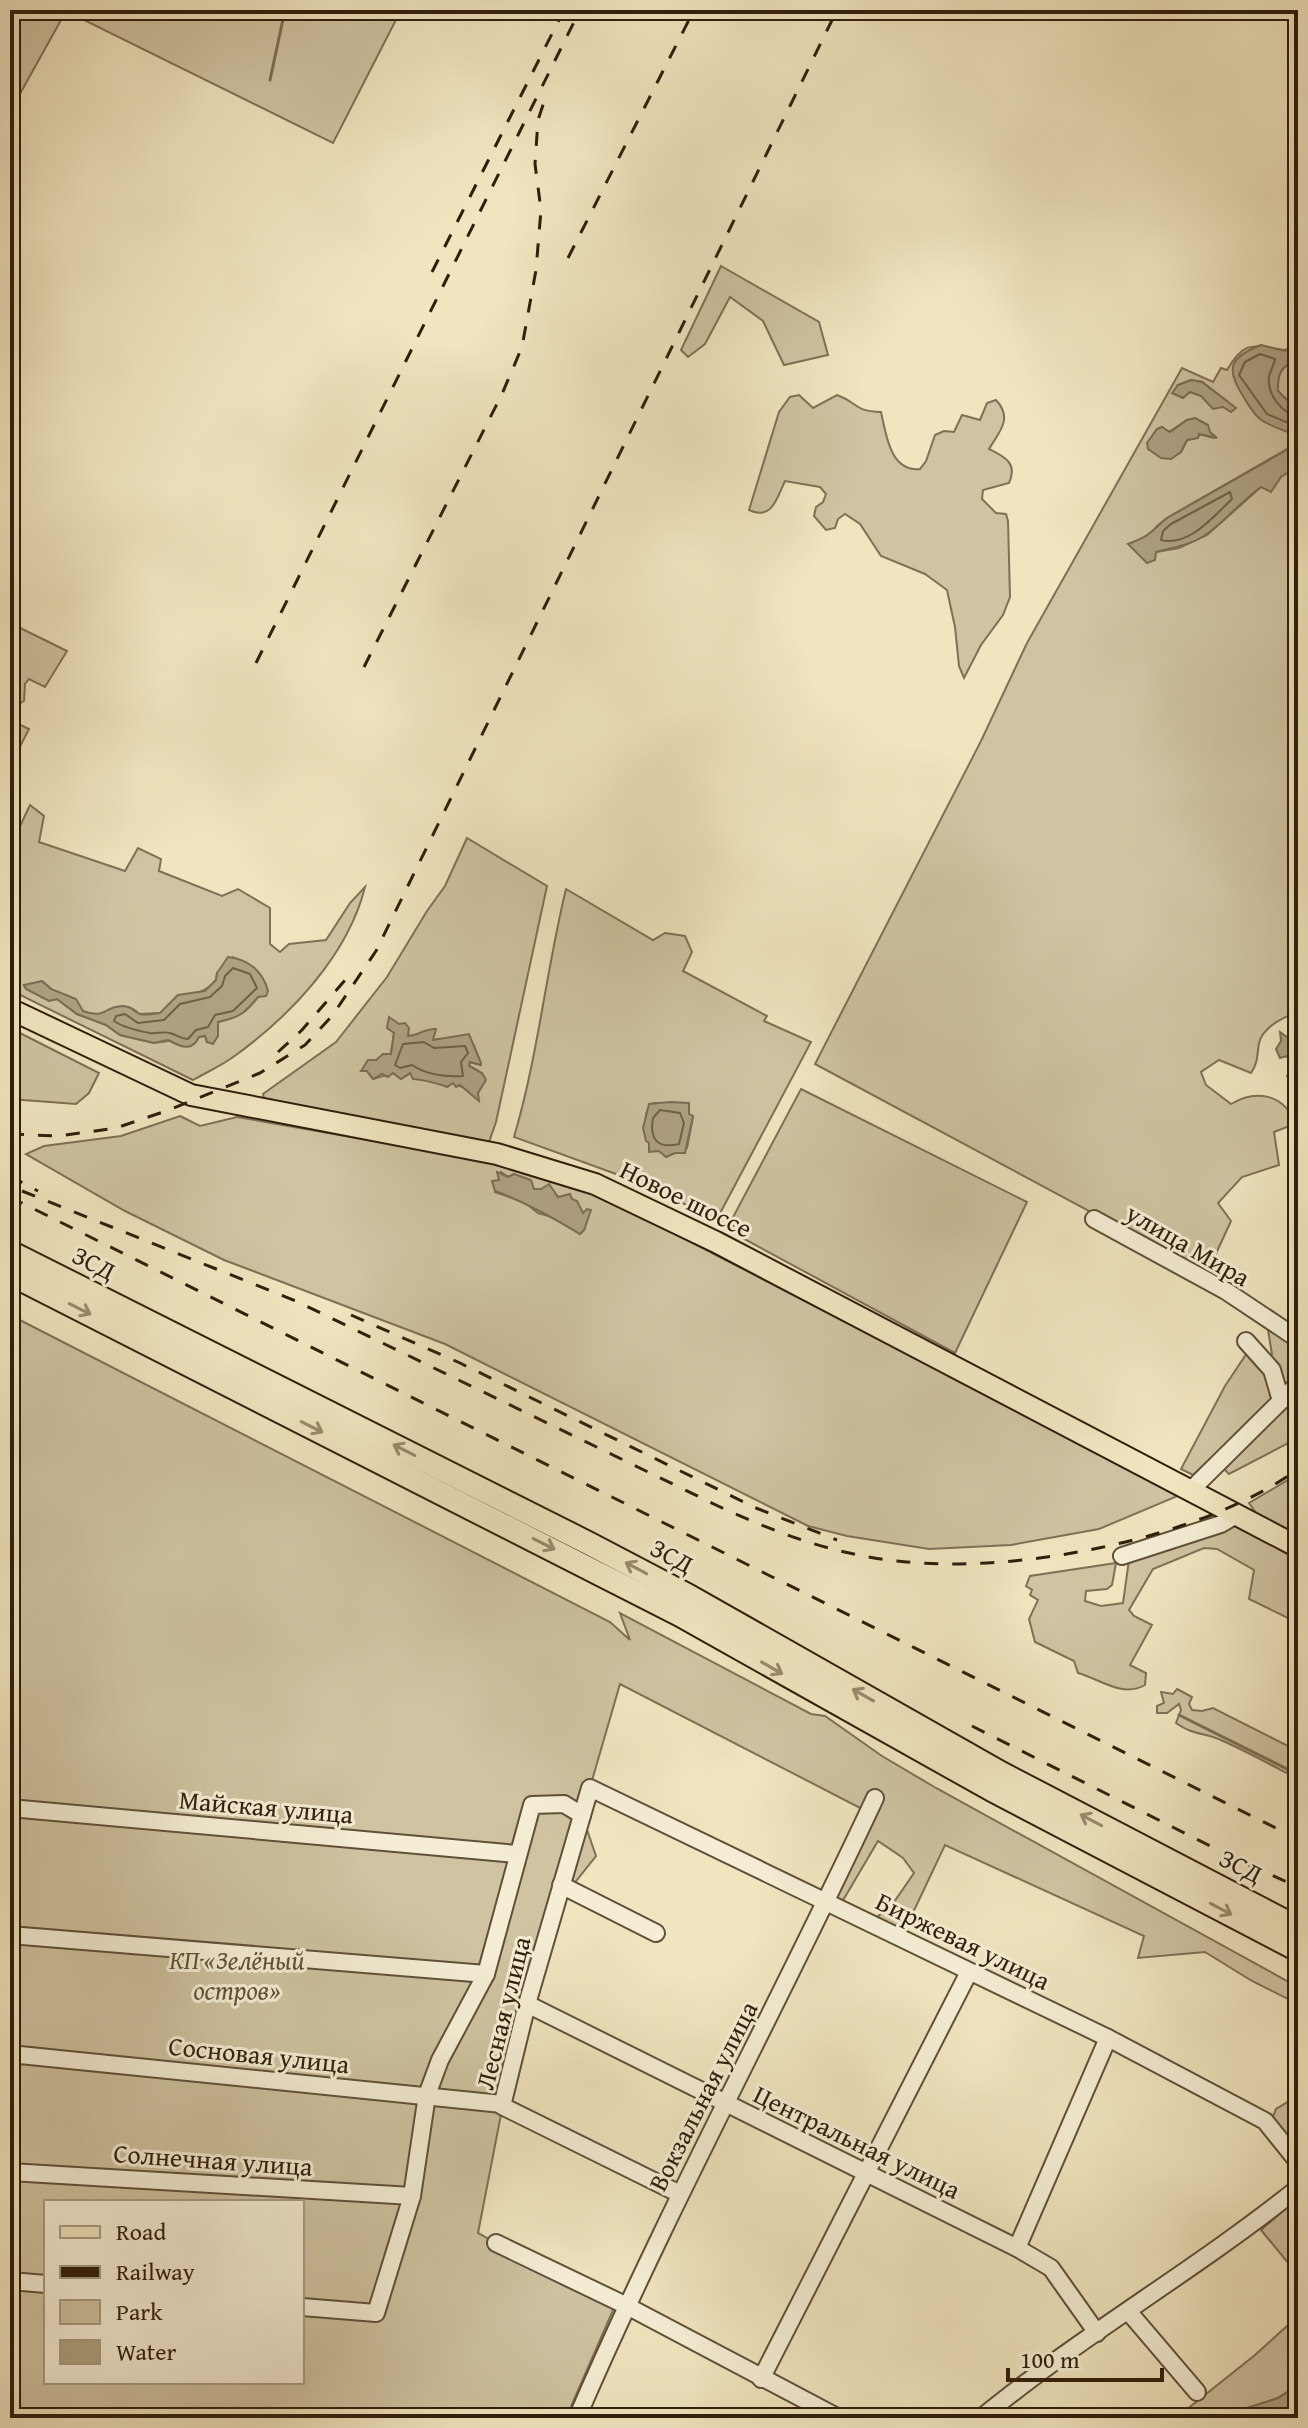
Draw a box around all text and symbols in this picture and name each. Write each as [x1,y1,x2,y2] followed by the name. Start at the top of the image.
[614,1150,759,1247] street label: Новое шоссе
[1118,1193,1258,1296] street label: улица Мира
[66,1235,123,1290] street label: ЗСД
[67,1302,91,1318] one-way arrow
[299,1419,323,1435] one-way arrow
[393,1442,417,1458] one-way arrow
[644,1528,701,1583] street label: ЗСД
[531,1537,555,1552] one-way arrow
[624,1560,648,1576] one-way arrow
[760,1660,783,1676] one-way arrow
[852,1687,875,1703] one-way arrow
[177,1779,355,1834] street label: Майская улица
[1079,1812,1103,1828] one-way arrow
[1213,1838,1270,1893] street label: ЗСД
[869,1881,1058,2000] street label: Биржевая улица
[1208,1901,1232,1917] one-way arrow
[465,1932,541,2094] street label: Лесная улица
[169,1940,305,2009] park label: КП «Зелёный остров»
[638,1994,768,2197] street label: Вокзальная улица
[167,2026,352,2083] street label: Сосновая улица
[747,2074,968,2209] street label: Центральная улица
[112,2133,314,2186] street label: Солнечная улица
[44,2200,304,2384] legend
[116,2214,166,2249] text: Road
[116,2254,195,2289] text: Railway
[116,2294,163,2329] text: Park
[1008,2332,1162,2382] scale bar
[116,2334,177,2369] text: Water
[1020,2342,1080,2377] text: 100 m

